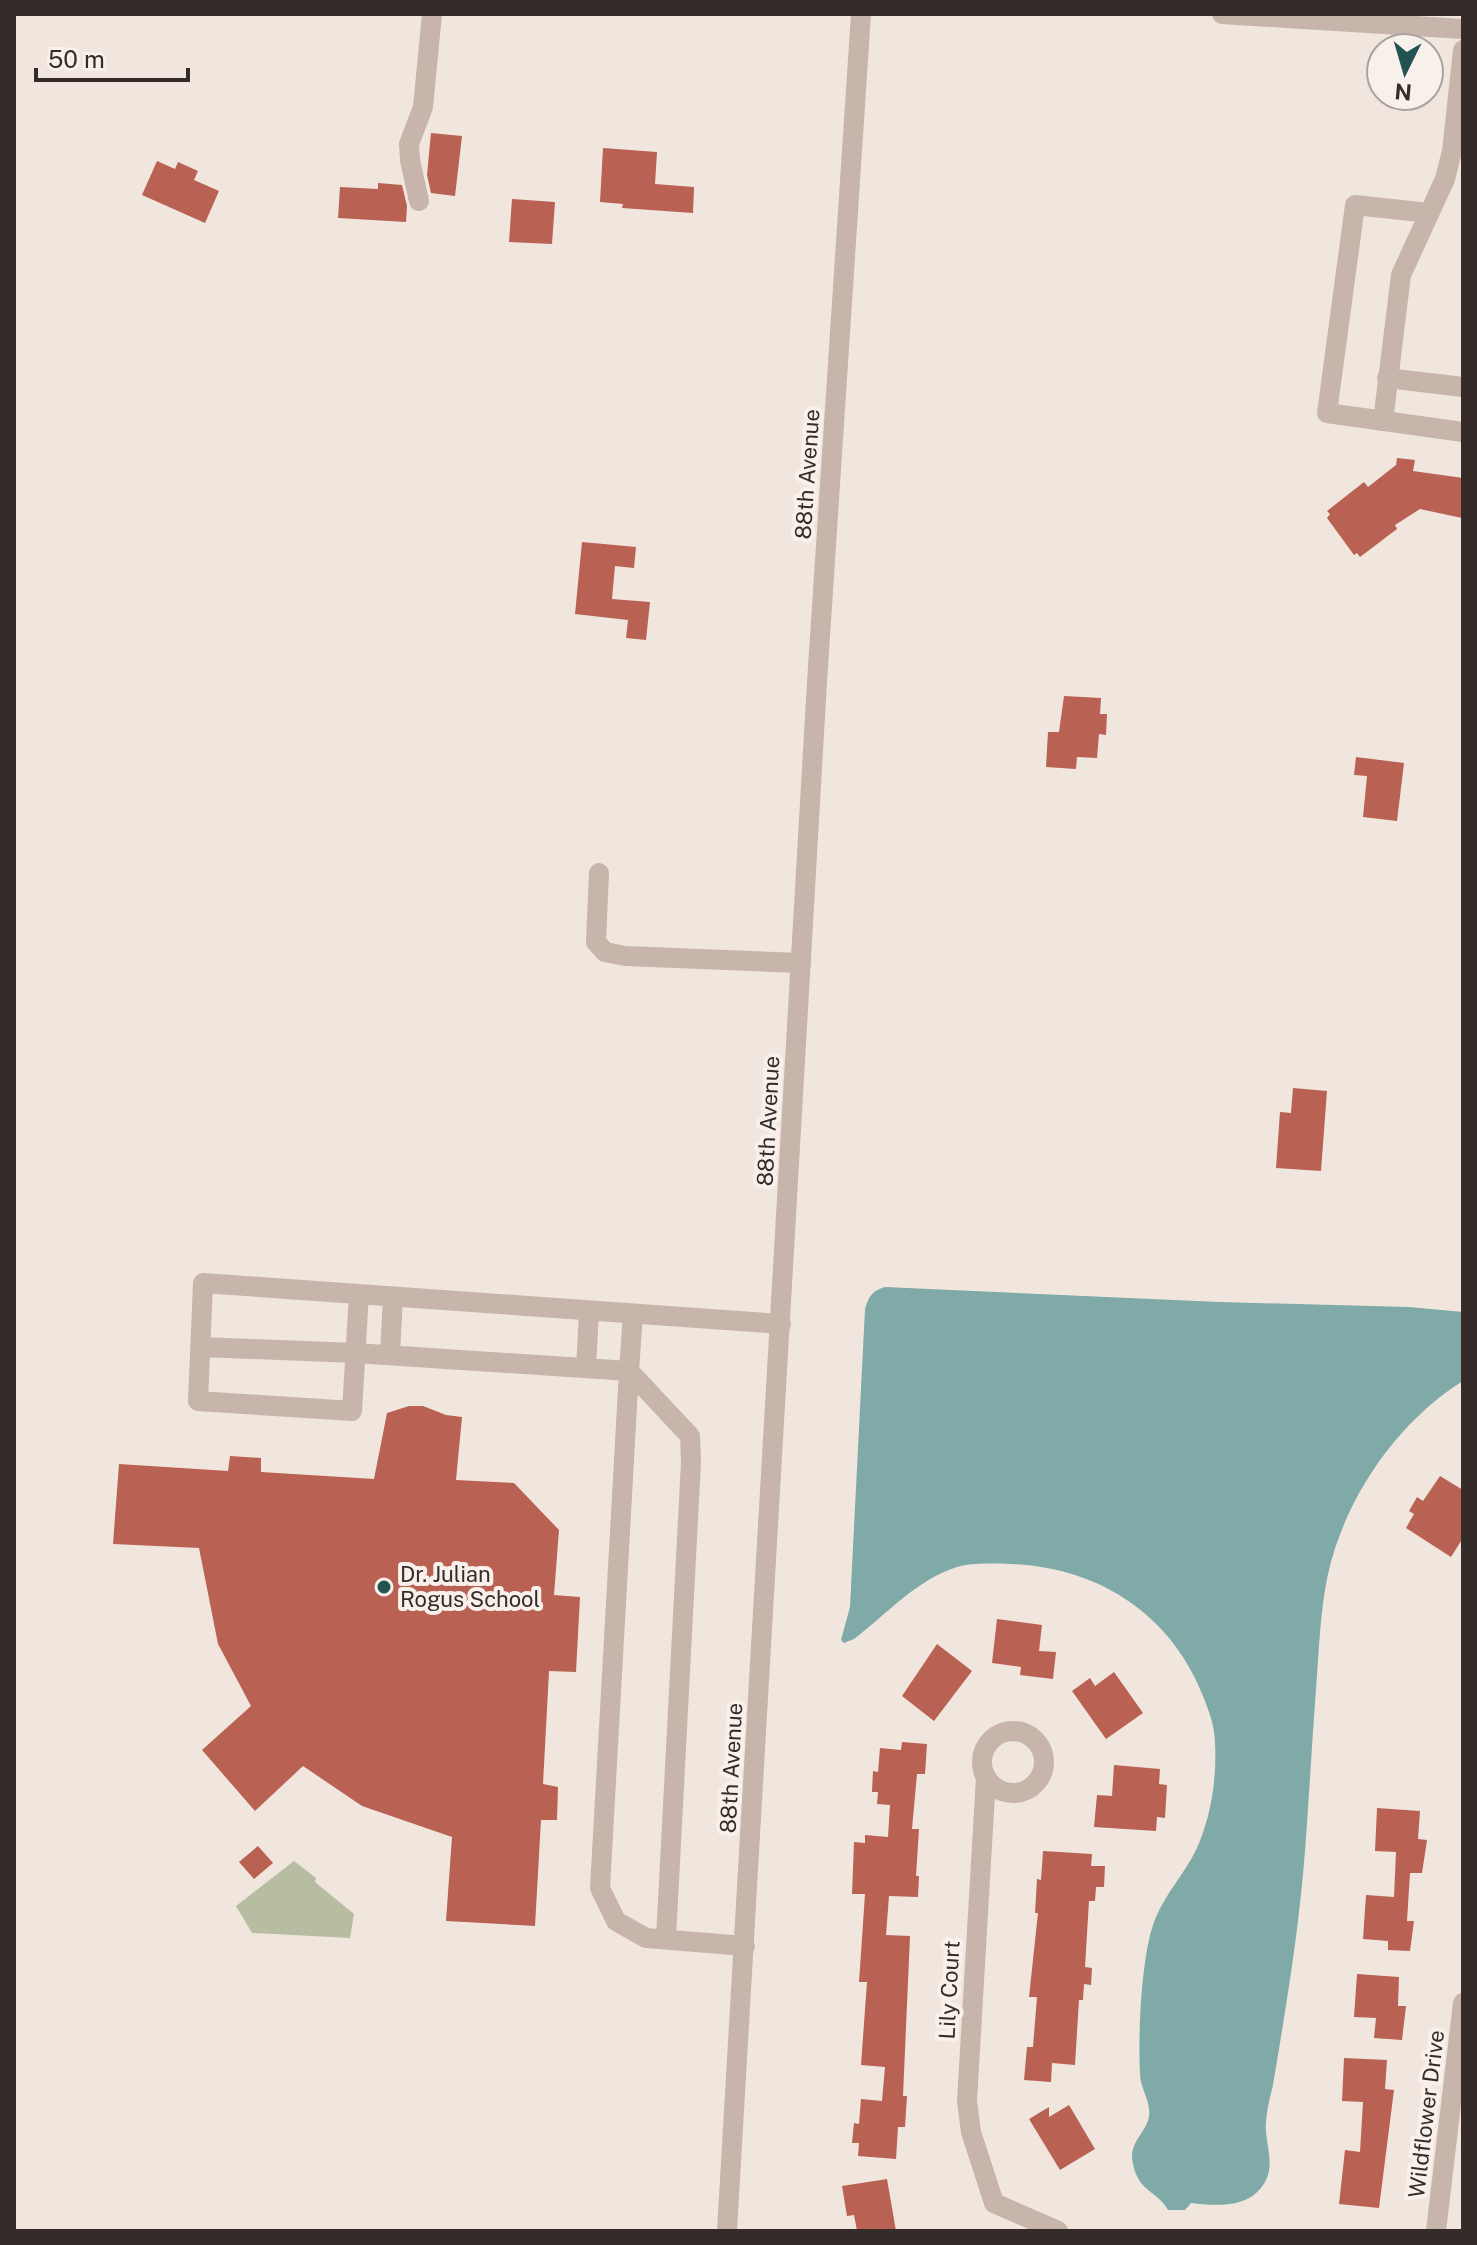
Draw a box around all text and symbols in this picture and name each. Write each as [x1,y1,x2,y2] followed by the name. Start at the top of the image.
[36,32,188,82] scale bar
[1365,32,1445,112] north arrow
[48,45,105,73] text: 50 m
[1394,78,1413,106] text: N
[789,408,825,540] street label: 88th Avenue
[752,1055,784,1187] street label: 88th Avenue
[400,1561,540,1612] place label: Dr. Julian Rogus School
[375,1578,393,1596] marker: Dr. Julian Rogus School
[715,1702,747,1834] street label: 88th Avenue
[933,1940,965,2040] street label: Lily Court
[1403,2029,1449,2199] street label: Wildflower Drive

